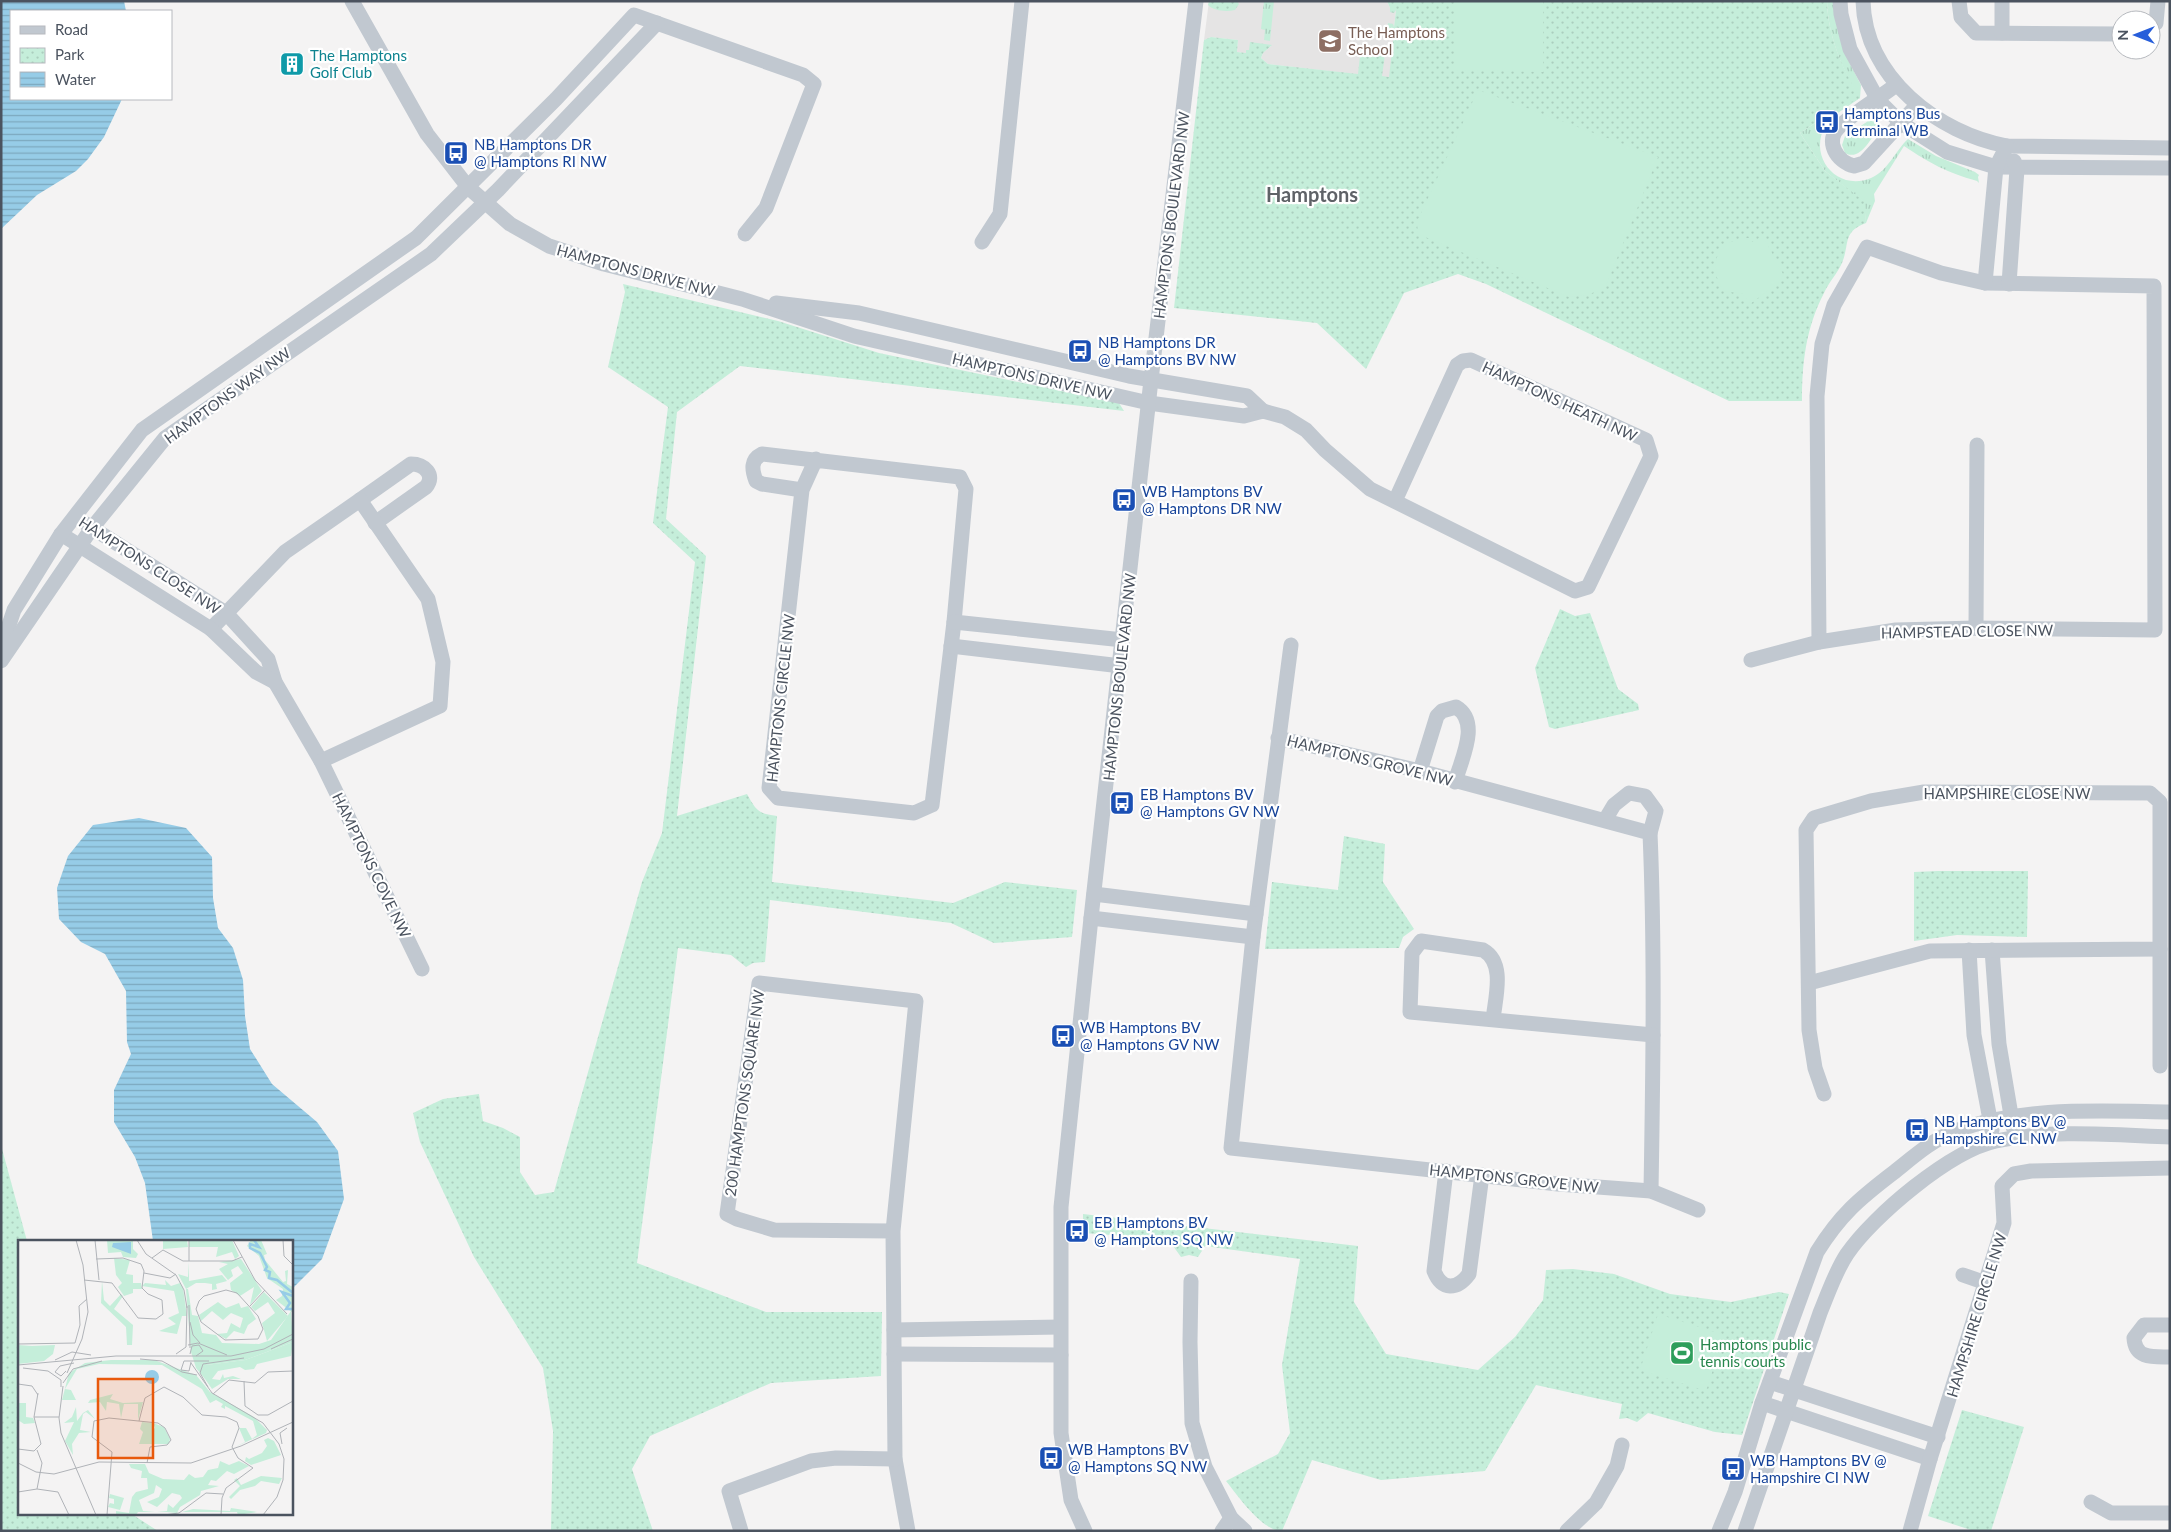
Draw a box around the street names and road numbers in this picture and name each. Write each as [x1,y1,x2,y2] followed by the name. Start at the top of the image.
[1149,110,1193,320] street label: HAMPTONS BOULEVARD NW
[555,240,717,300] street label: HAMPTONS DRIVE NW
[160,343,294,447] street label: HAMPTONS WAY NW
[951,349,1114,403] street label: HAMPTONS DRIVE NW
[1480,357,1641,445] street label: HAMPTONS HEATH NW
[76,512,225,618] street label: HAMPTONS CLOSE NW
[1099,572,1139,782] street label: HAMPTONS BOULEVARD NW
[762,613,798,783] street label: HAMPTONS CIRCLE NW
[1881,620,2054,642] street label: HAMPSTEAD CLOSE NW
[1285,731,1455,789] street label: HAMPTONS GROVE NW
[1923,784,2091,802] street label: HAMPSHIRE CLOSE NW
[329,789,415,941] street label: HAMPTONS COVE NW
[721,988,767,1197] street label: 200 HAMPTONS SQUARE NW
[1429,1160,1600,1196] street label: HAMPTONS GROVE NW
[1942,1230,2010,1399] street label: HAMPSHIRE CIRCLE NW

